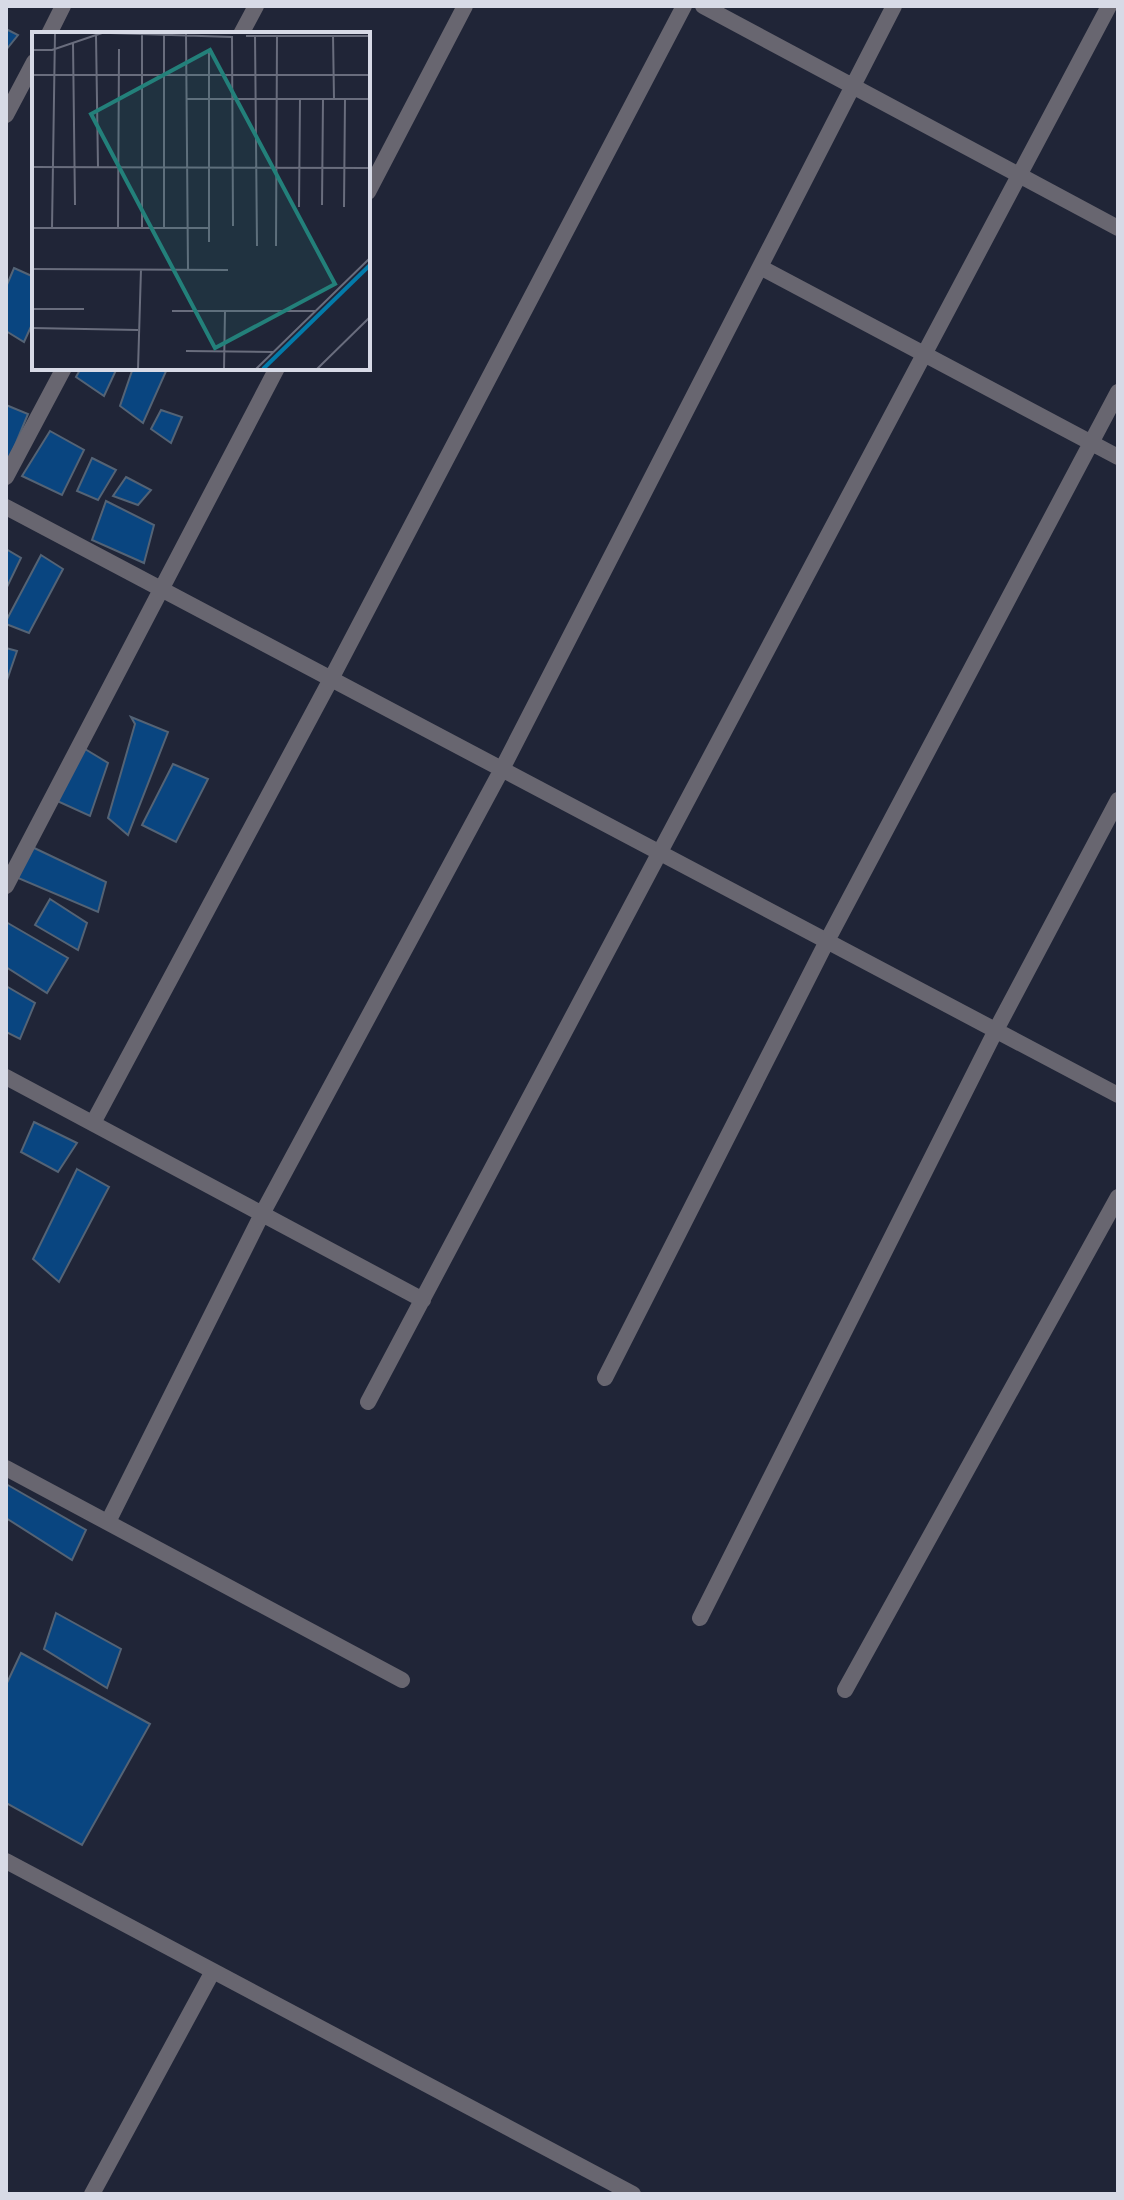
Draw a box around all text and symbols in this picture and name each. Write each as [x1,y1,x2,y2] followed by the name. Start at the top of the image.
[32,32,370,370] inset map

